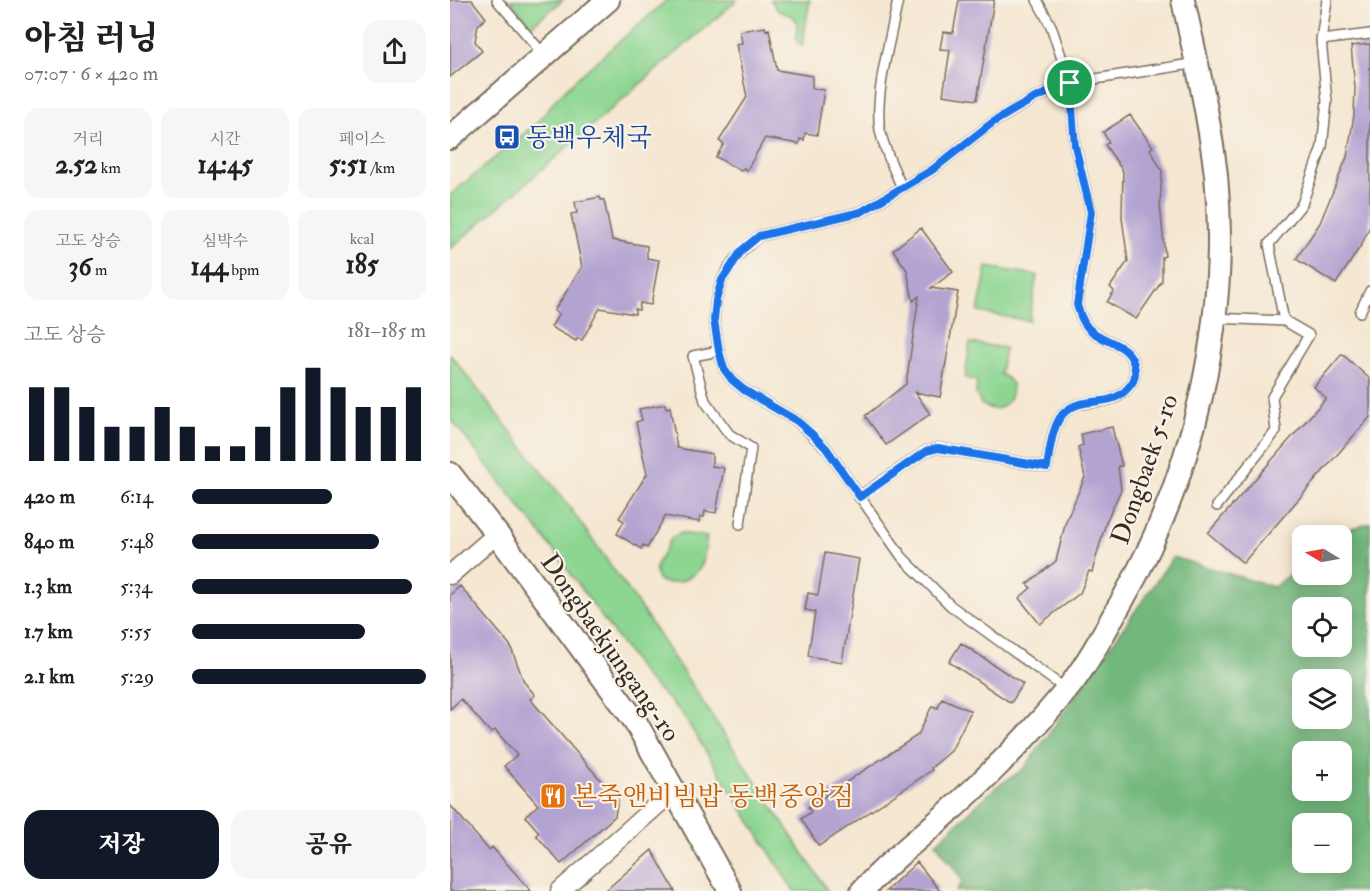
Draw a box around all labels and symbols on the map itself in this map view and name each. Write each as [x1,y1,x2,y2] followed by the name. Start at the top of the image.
[1044,57,1095,108] pin
[492,122,522,152] bus stop icon: 동백우체국
[526,122,652,154] place label: 동백우체국
[1104,390,1186,549] street label: Dongbaek 5-ro
[1292,525,1352,585] north arrow
[533,547,687,748] street label: Dongbaekjungang-ro
[538,781,568,811] restaurant icon: 본죽앤비빔밥 동백중앙점
[572,781,854,813] place label: 본죽앤비빔밥 동백중앙점

